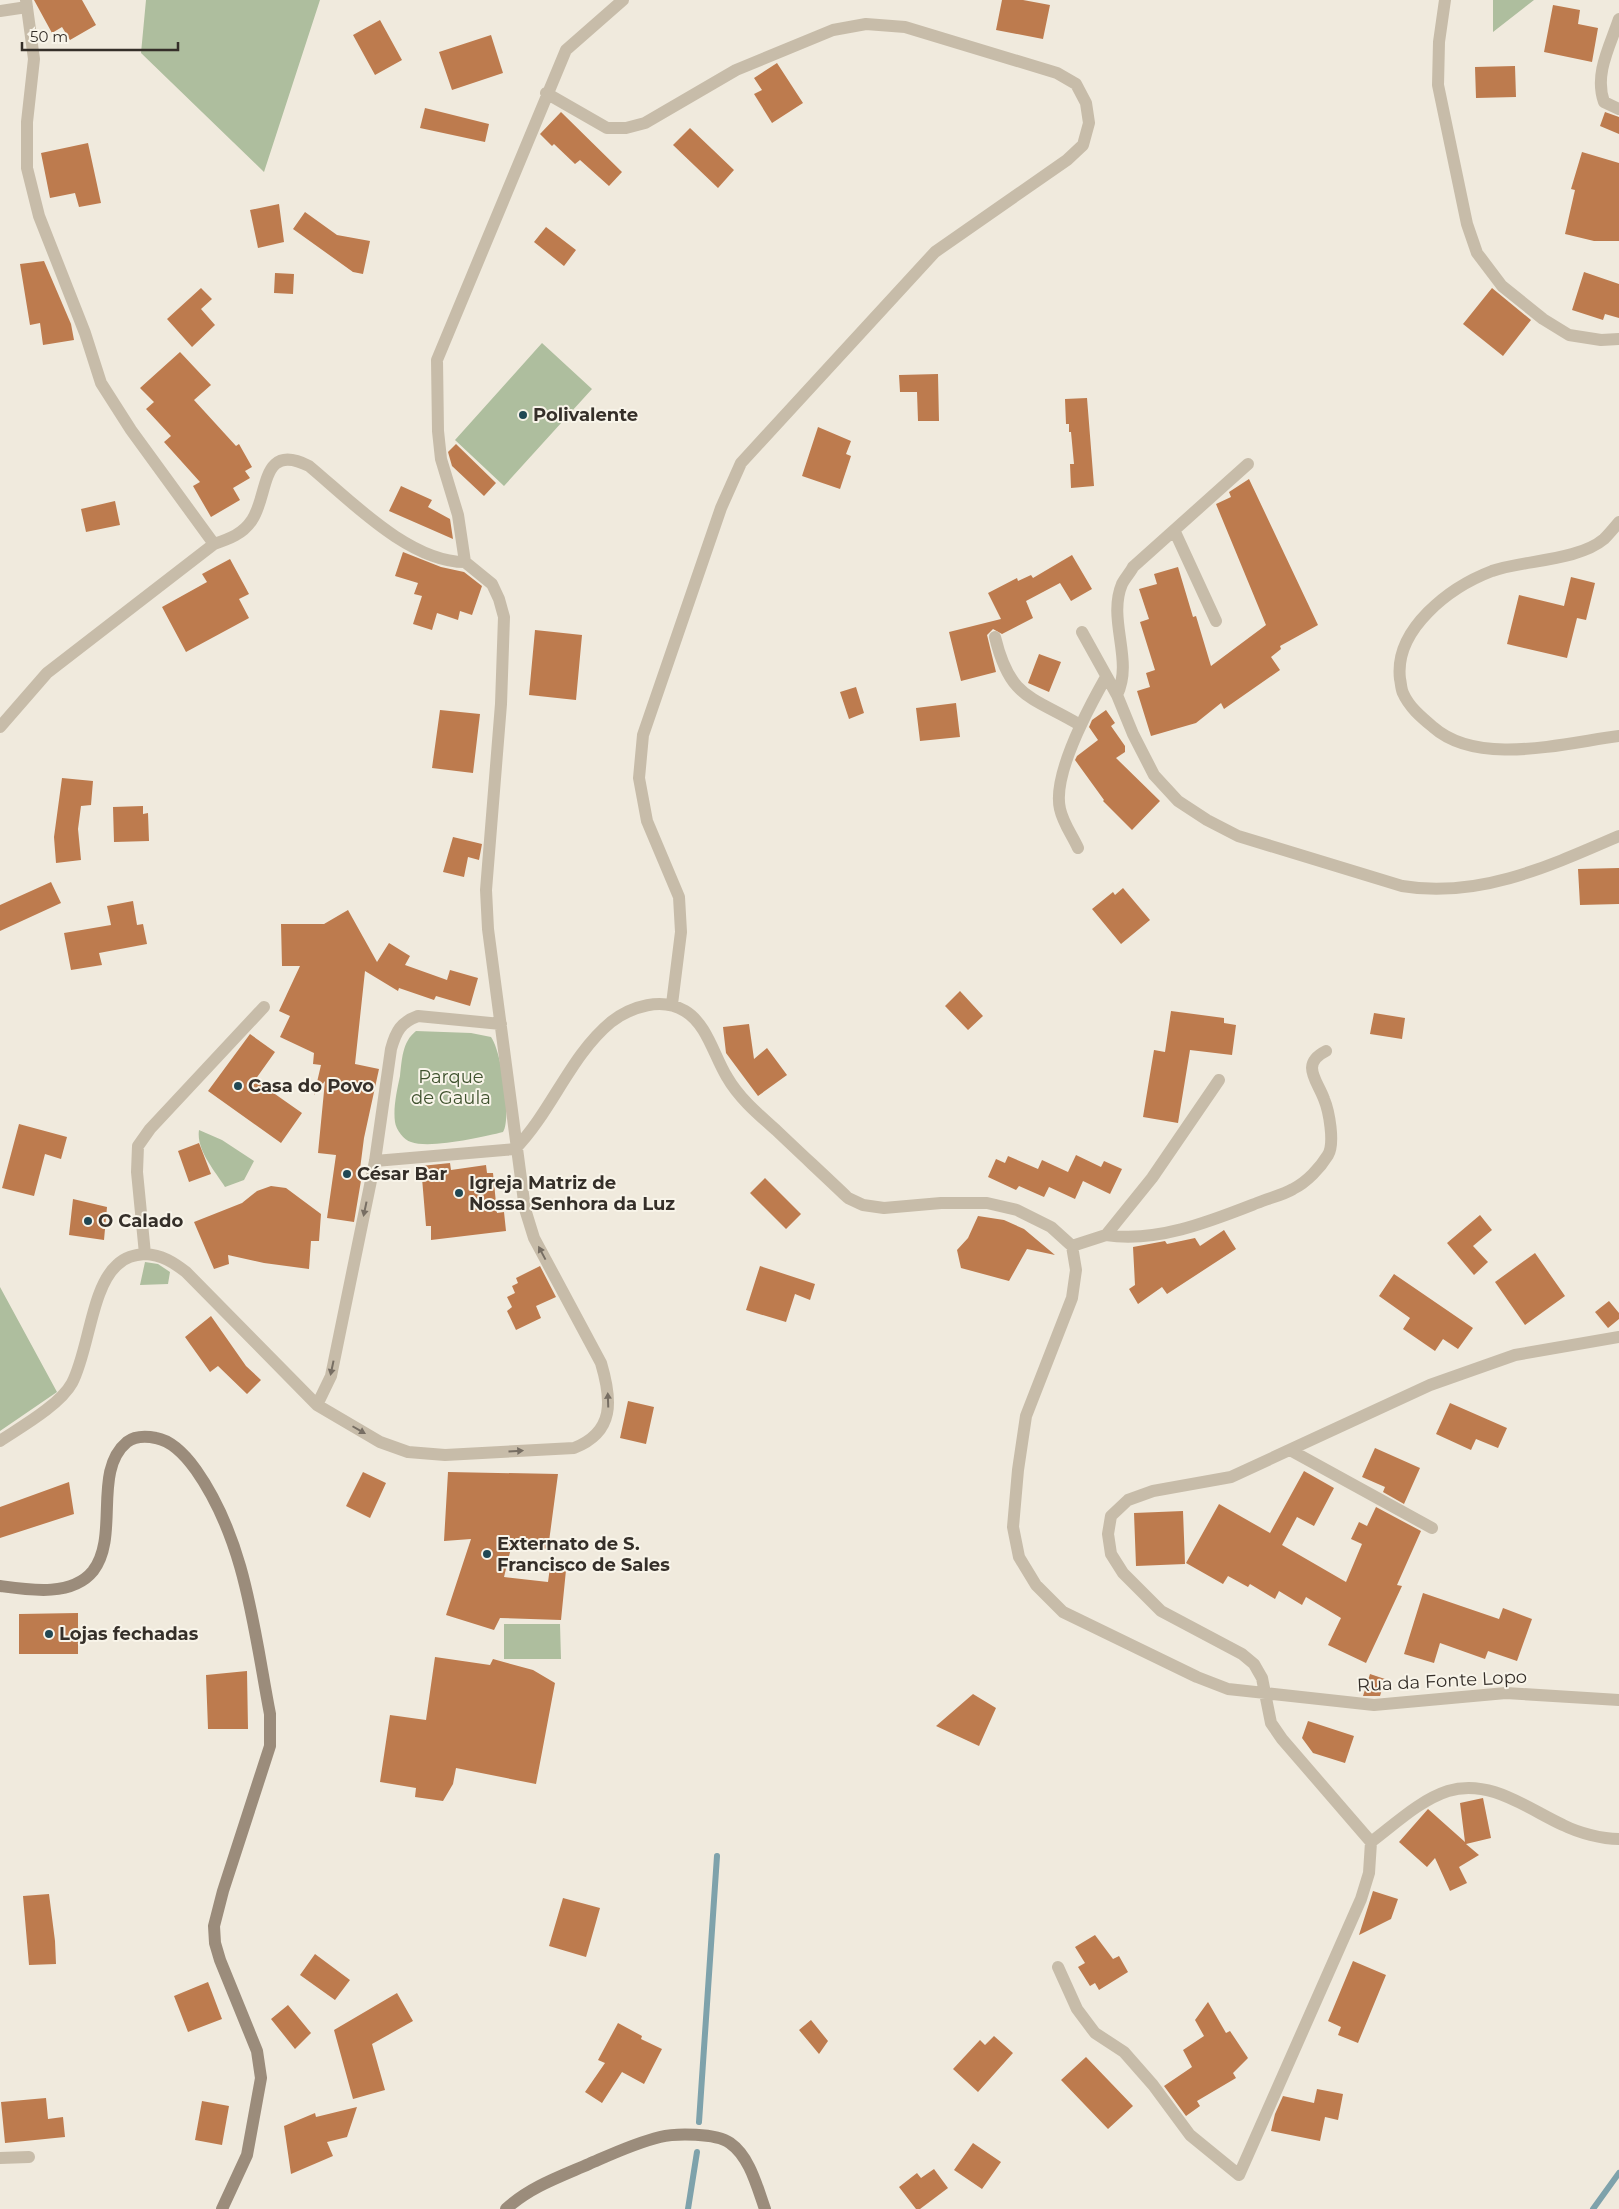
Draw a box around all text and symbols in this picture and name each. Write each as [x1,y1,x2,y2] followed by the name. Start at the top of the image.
[22,20,179,52] scale bar
[30,27,68,46] text: 50 m
[533,404,638,426] place label: Polivalente
[517,409,529,421] marker: Polivalente
[411,1066,491,1109] park label: Parque de Gaula
[248,1075,374,1097] place label: Casa do Povo
[232,1080,244,1092] marker: Casa do Povo
[357,1163,447,1185] place label: César Bar
[341,1168,353,1180] marker: César Bar
[469,1172,675,1215] place label: Igreja Matriz de Nossa Senhora da Luz
[453,1187,465,1199] marker: Igreja Matriz de Nossa Senhora da Luz
[361,1201,369,1217] one-way arrow
[98,1210,183,1232] place label: O Calado
[82,1215,94,1227] marker: O Calado
[538,1246,546,1261] one-way arrow
[328,1360,336,1375] one-way arrow
[604,1392,612,1408] one-way arrow
[353,1425,366,1434] one-way arrow
[508,1447,524,1455] one-way arrow
[497,1533,670,1576] place label: Externato de S. Francisco de Sales
[481,1548,493,1560] marker: Externato de S. Francisco de Sales
[59,1623,199,1645] place label: Lojas fechadas
[43,1628,55,1640] marker: Lojas fechadas
[1356,1666,1528,1696] street label: Rua da Fonte Lopo

